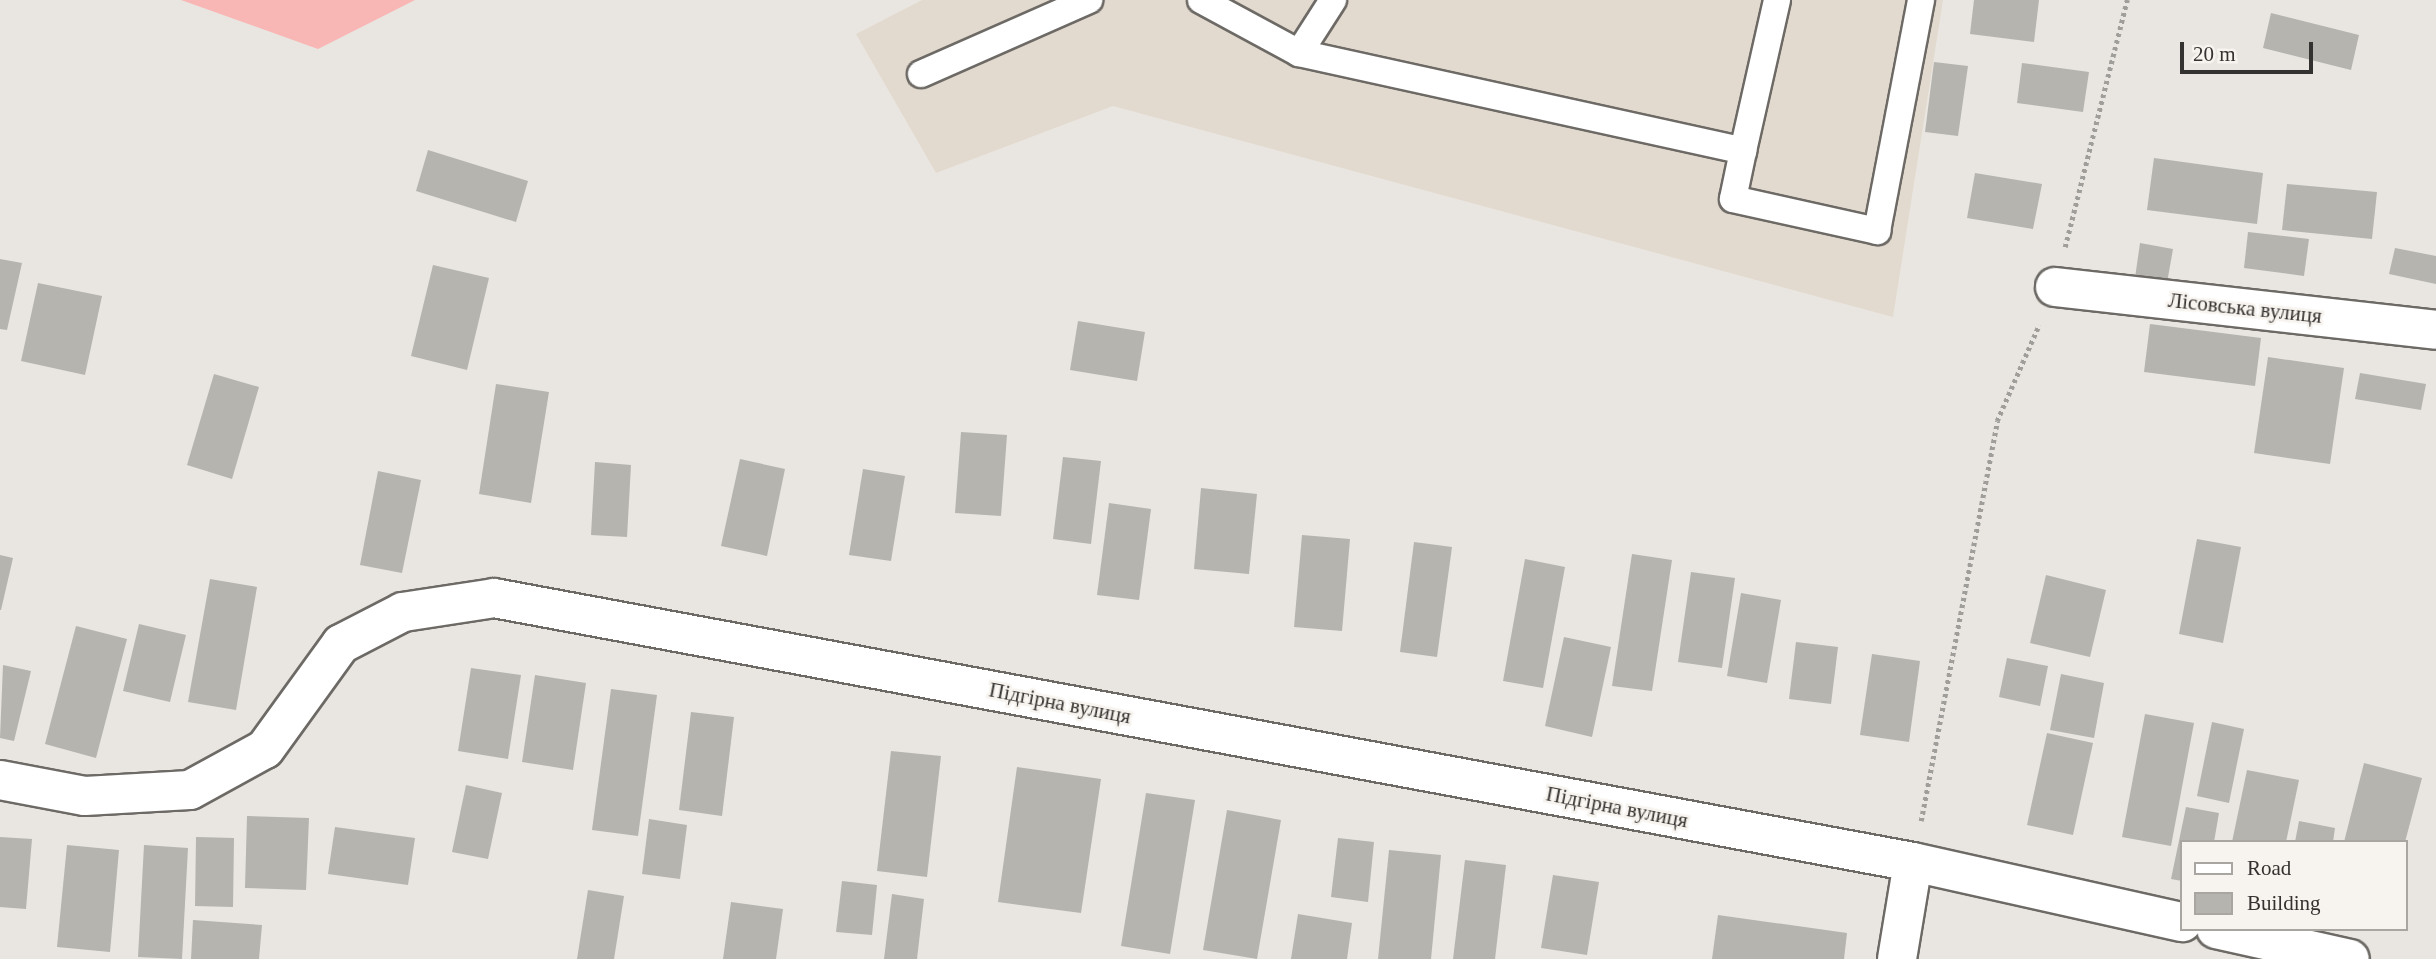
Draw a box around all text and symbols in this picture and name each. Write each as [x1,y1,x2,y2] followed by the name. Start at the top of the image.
[2184,28,2317,72] scale bar
[2193,42,2236,66] text: 20 m
[2167,287,2323,329] street label: Лісовська вулиця
[987,677,1133,729] street label: Підгірна вулиця
[1544,781,1690,833] street label: Підгірна вулиця
[2180,840,2408,931] legend
[2247,856,2291,880] text: Road
[2247,891,2321,915] text: Building

